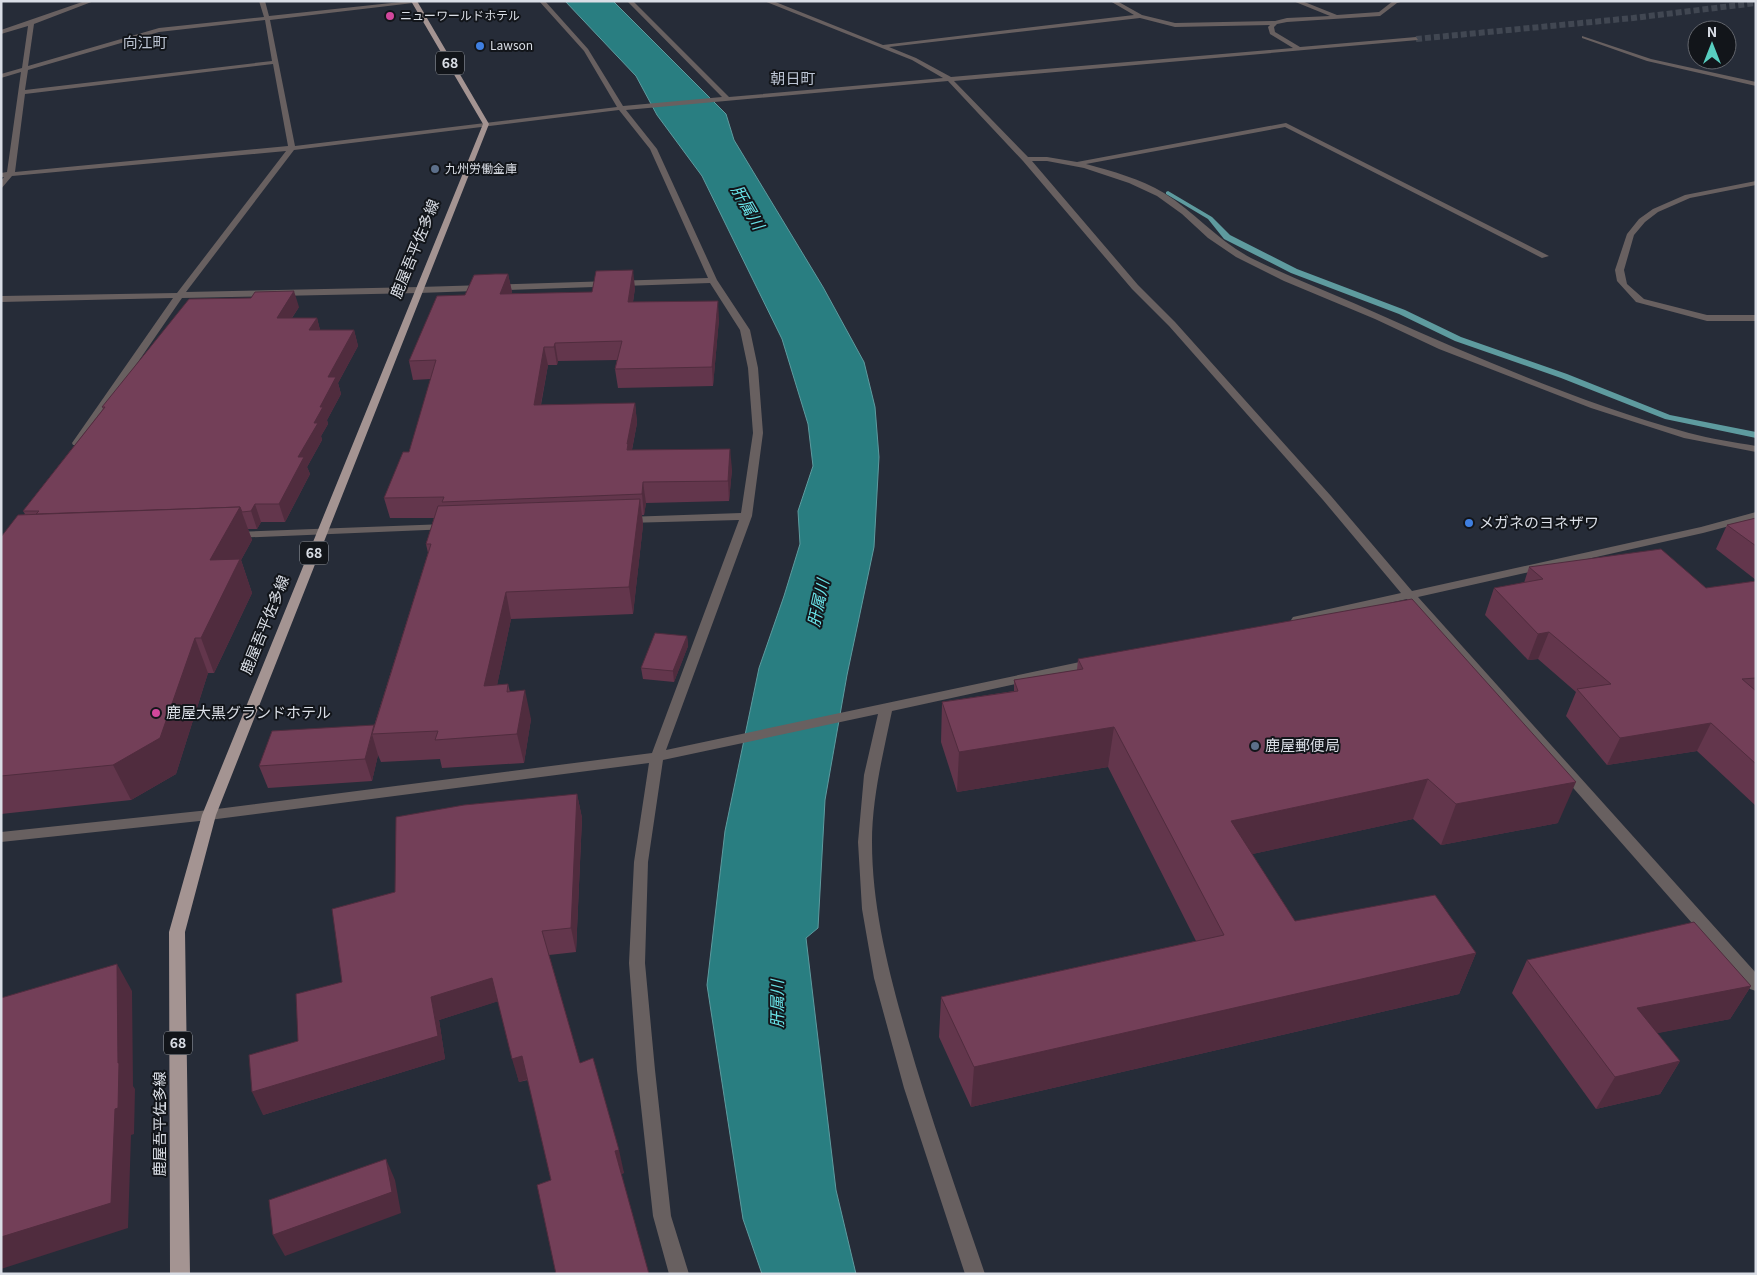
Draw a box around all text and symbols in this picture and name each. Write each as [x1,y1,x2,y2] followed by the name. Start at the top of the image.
[400,6,520,23] place label: ニューワールドホテル
[384,10,396,22] marker: ニューワールドホテル
[1687,20,1737,70] north arrow
[1707,21,1717,41] text: N
[122,31,168,52] district label: 向江町
[490,36,533,53] place label: Lawson
[474,40,486,52] marker: Lawson
[436,52,464,74] road number: 68
[770,67,816,88] district label: 朝日町
[445,159,517,176] place label: 九州労働金庫
[429,163,441,175] marker: 九州労働金庫
[726,180,772,235] water label: 肝属川
[384,196,443,301] street label: 鹿屋吾平佐多線
[1479,511,1599,532] place label: メガネのヨネザワ
[1463,517,1475,529] marker: メガネのヨネザワ
[300,542,328,564] road number: 68
[234,572,293,677] street label: 鹿屋吾平佐多線
[800,575,834,629] water label: 肝属川
[166,701,331,722] place label: 鹿屋大黒グランドホテル
[150,707,162,719] marker: 鹿屋大黒グランドホテル
[1265,734,1340,755] place label: 鹿屋郵便局
[1249,740,1261,752] marker: 鹿屋郵便局
[764,978,788,1028] water label: 肝属川
[164,1032,192,1054] road number: 68
[148,1071,169,1177] street label: 鹿屋吾平佐多線

